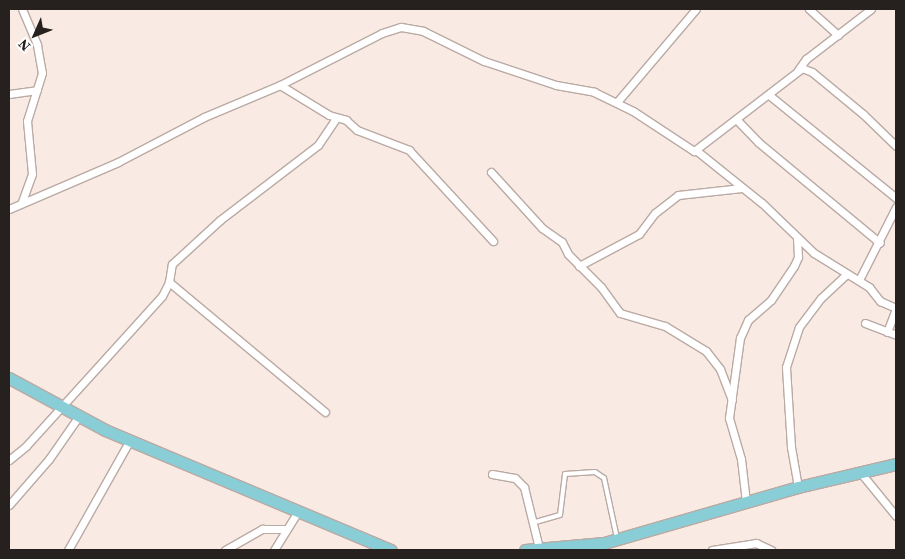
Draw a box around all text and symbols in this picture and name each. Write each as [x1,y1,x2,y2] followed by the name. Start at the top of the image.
[10,10,60,60] north arrow
[13,35,35,56] text: N

